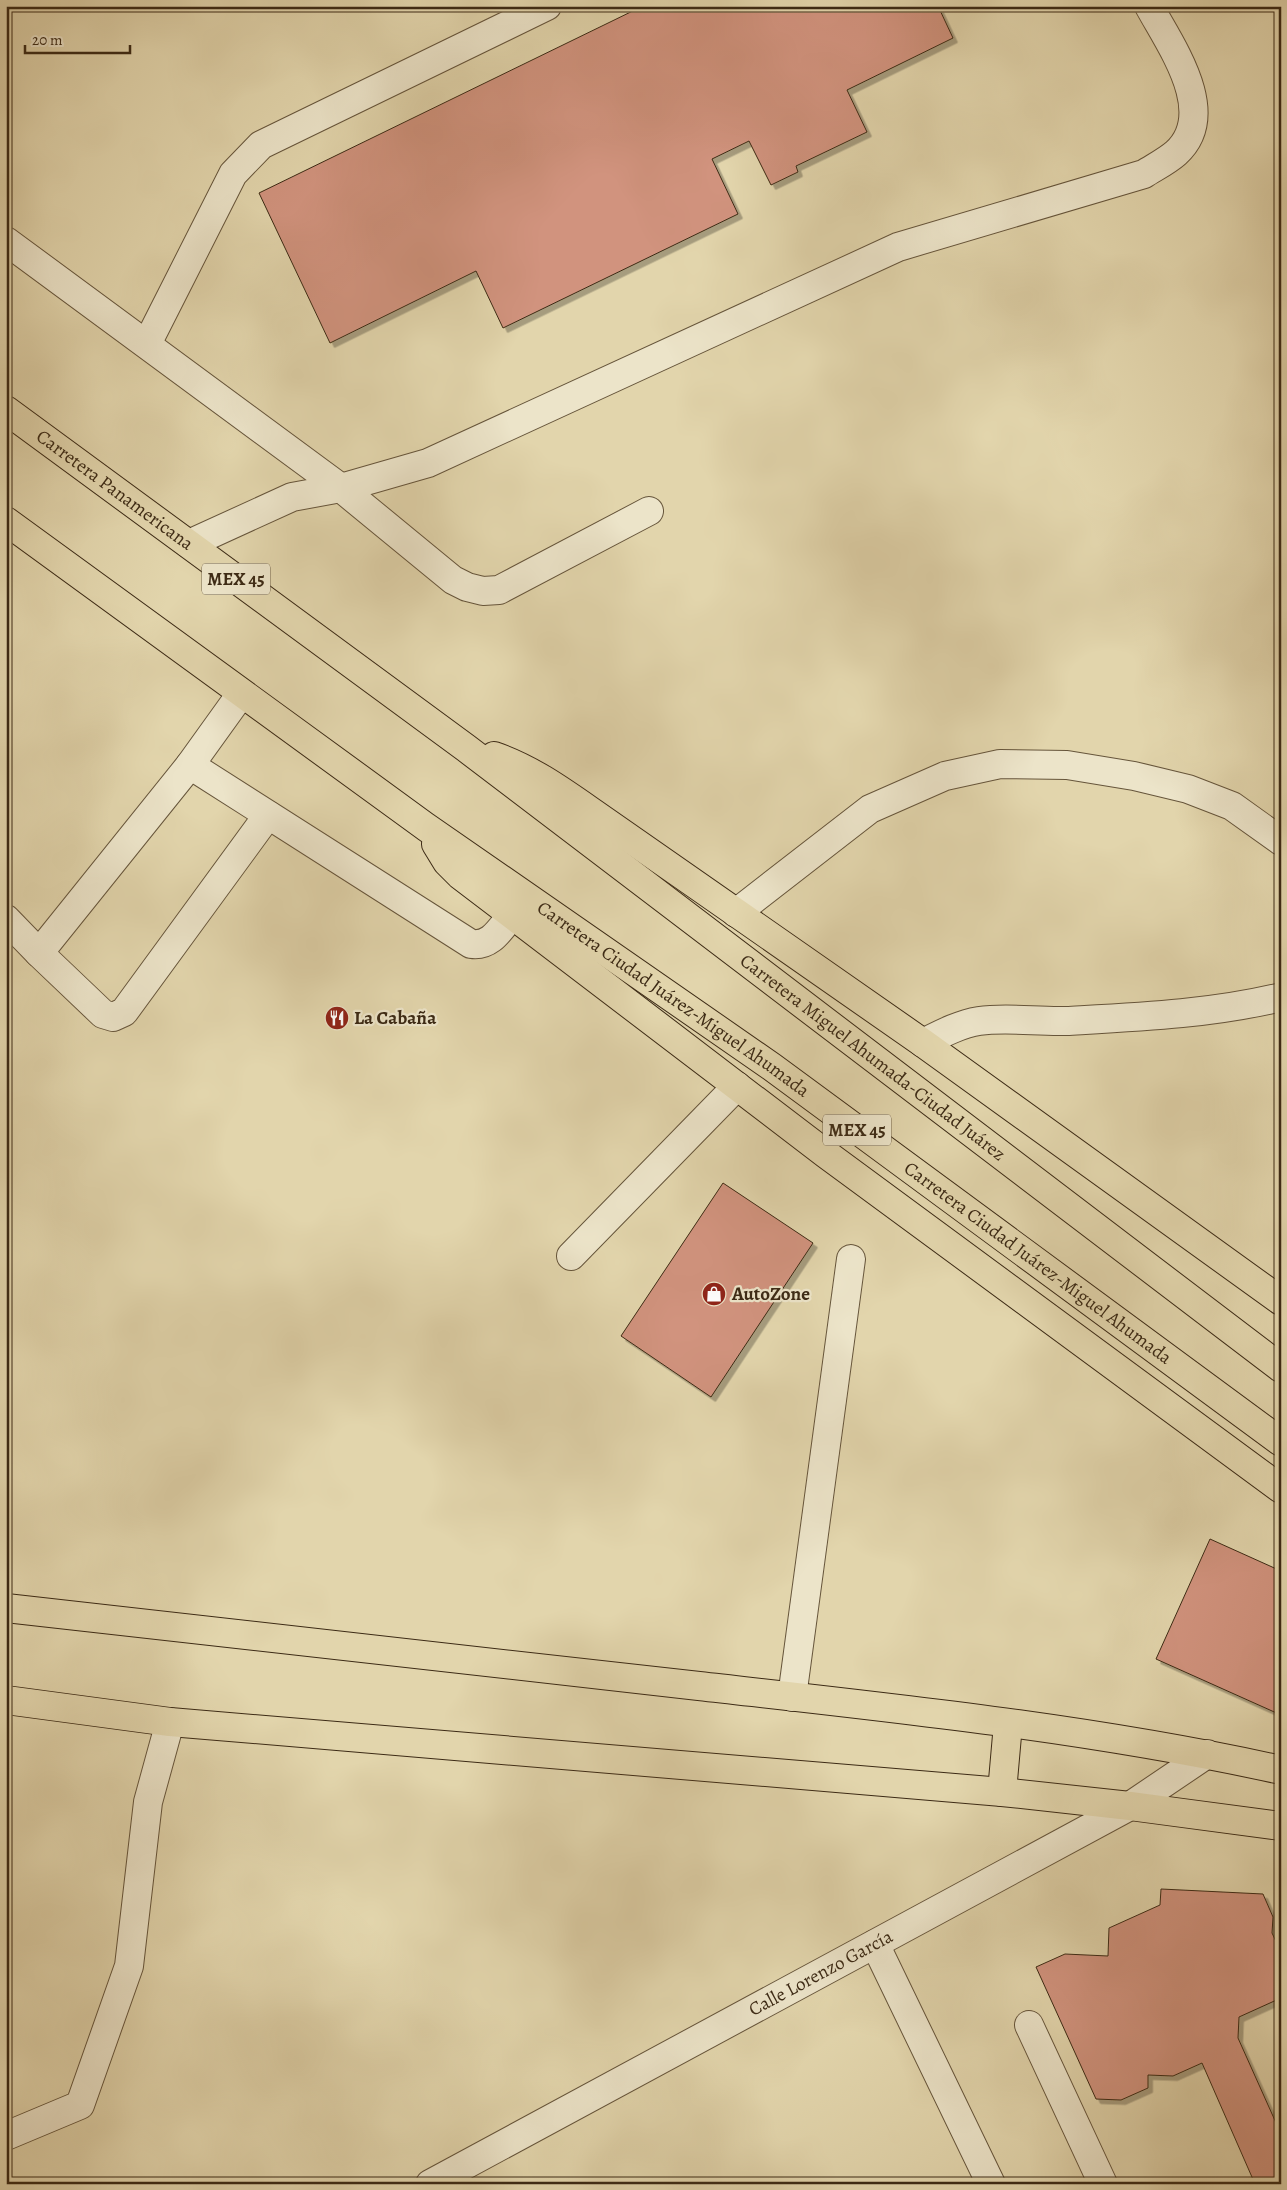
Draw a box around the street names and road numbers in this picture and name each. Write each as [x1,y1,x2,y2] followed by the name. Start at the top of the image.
[31,423,199,557] street label: Carretera Panamericana
[202,564,270,594] road number: MEX 45
[532,895,815,1104] street label: Carretera Ciudad Juárez-Miguel Ahumada
[735,948,1011,1167] street label: Carretera Miguel Ahumada-Ciudad Juárez
[823,1114,891,1146] road number: MEX 45
[899,1155,1177,1370] street label: Carretera Ciudad Juárez-Miguel Ahumada
[744,1923,897,2023] street label: Calle Lorenzo García

